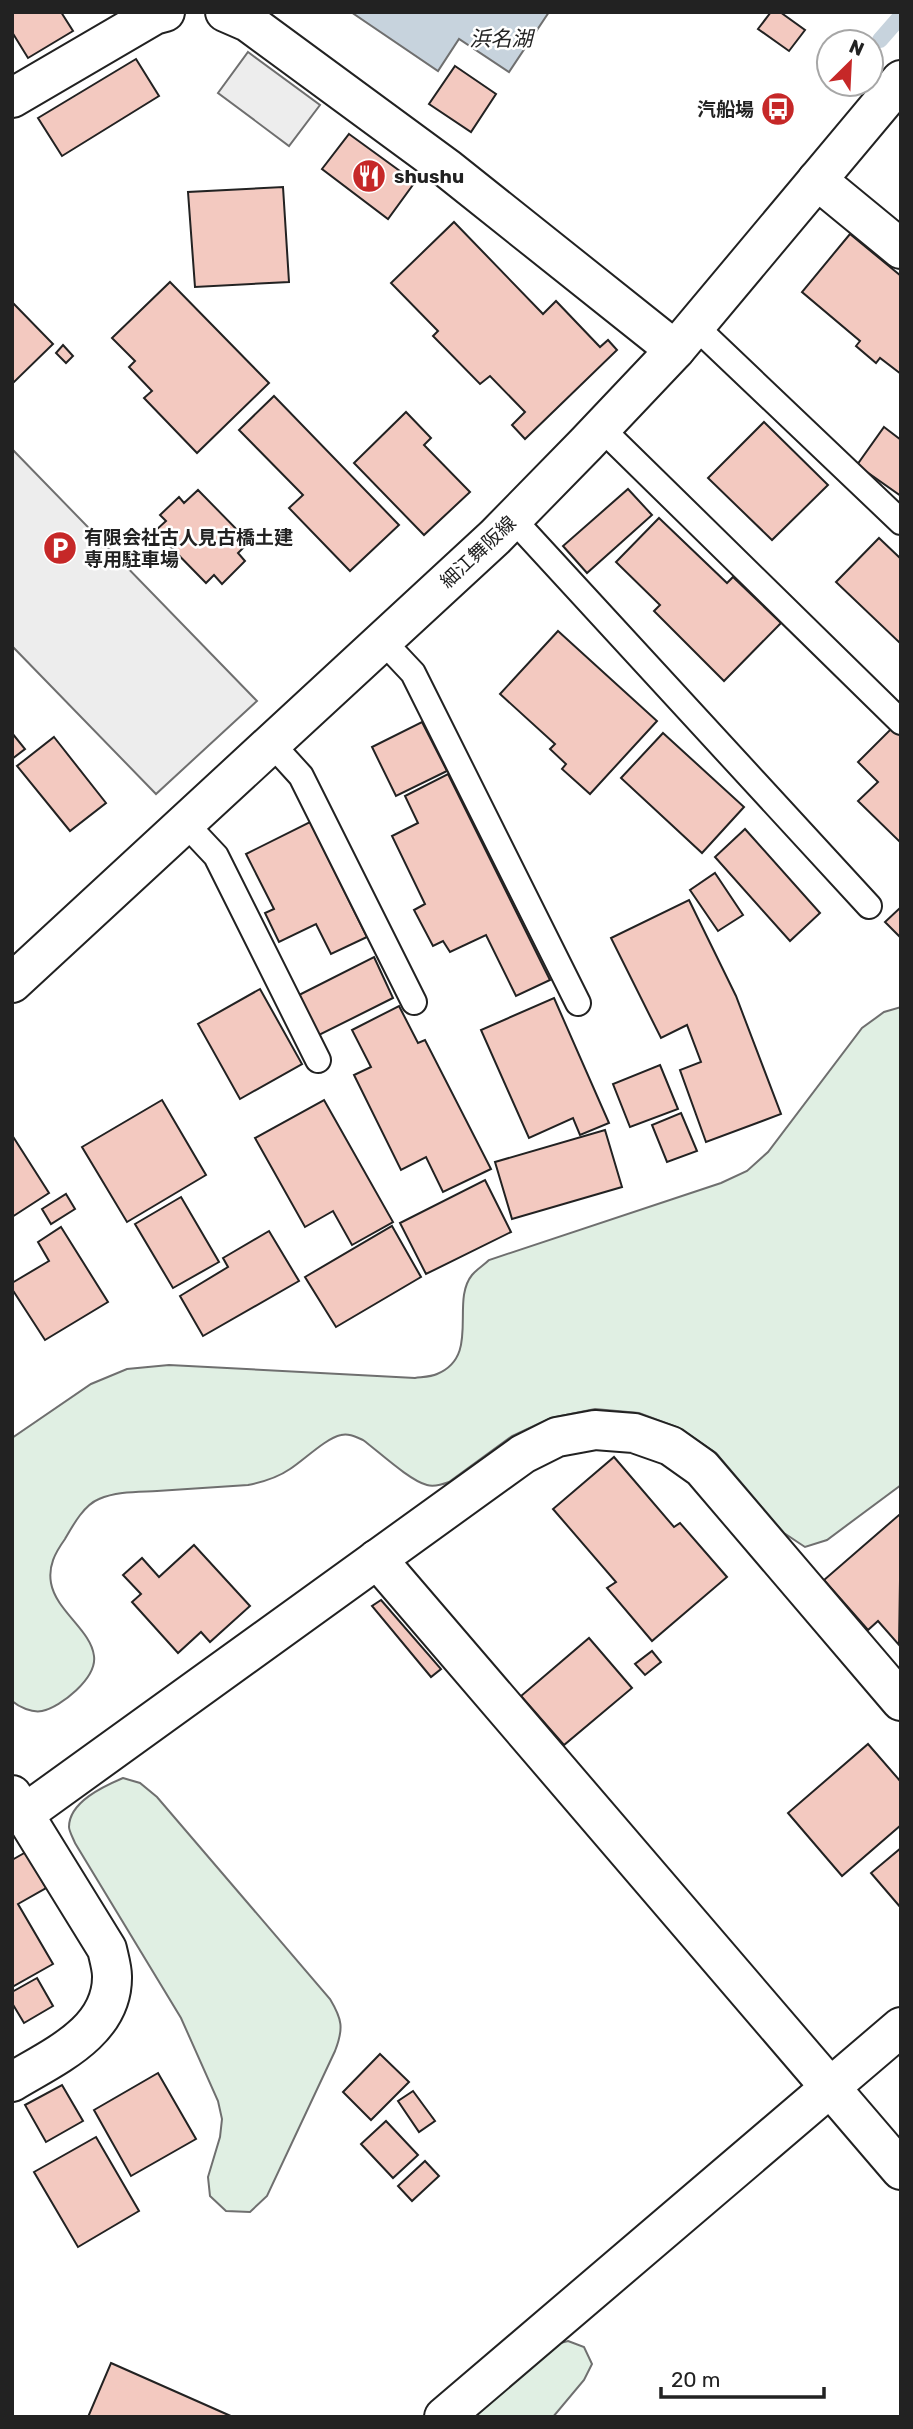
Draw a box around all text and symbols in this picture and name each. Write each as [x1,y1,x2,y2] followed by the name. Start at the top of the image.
[470,26,535,51] water label: 浜名湖
[815,28,885,98] north arrow
[846,35,868,61] text: N
[759,90,797,128] bus stop icon: 汽船場
[697,98,754,121] place label: 汽船場
[350,157,388,195] restaurant icon: shushu
[394,165,464,188] place label: shushu
[435,511,521,593] street label: 細江舞阪線
[84,526,293,571] place label: 有限会社古人見古橋土建 専用駐車場
[41,529,79,567] parking icon: 有限会社古人見古橋土建 専用駐車場
[661,2356,824,2400] scale bar
[671,2367,720,2392] text: 20 m

